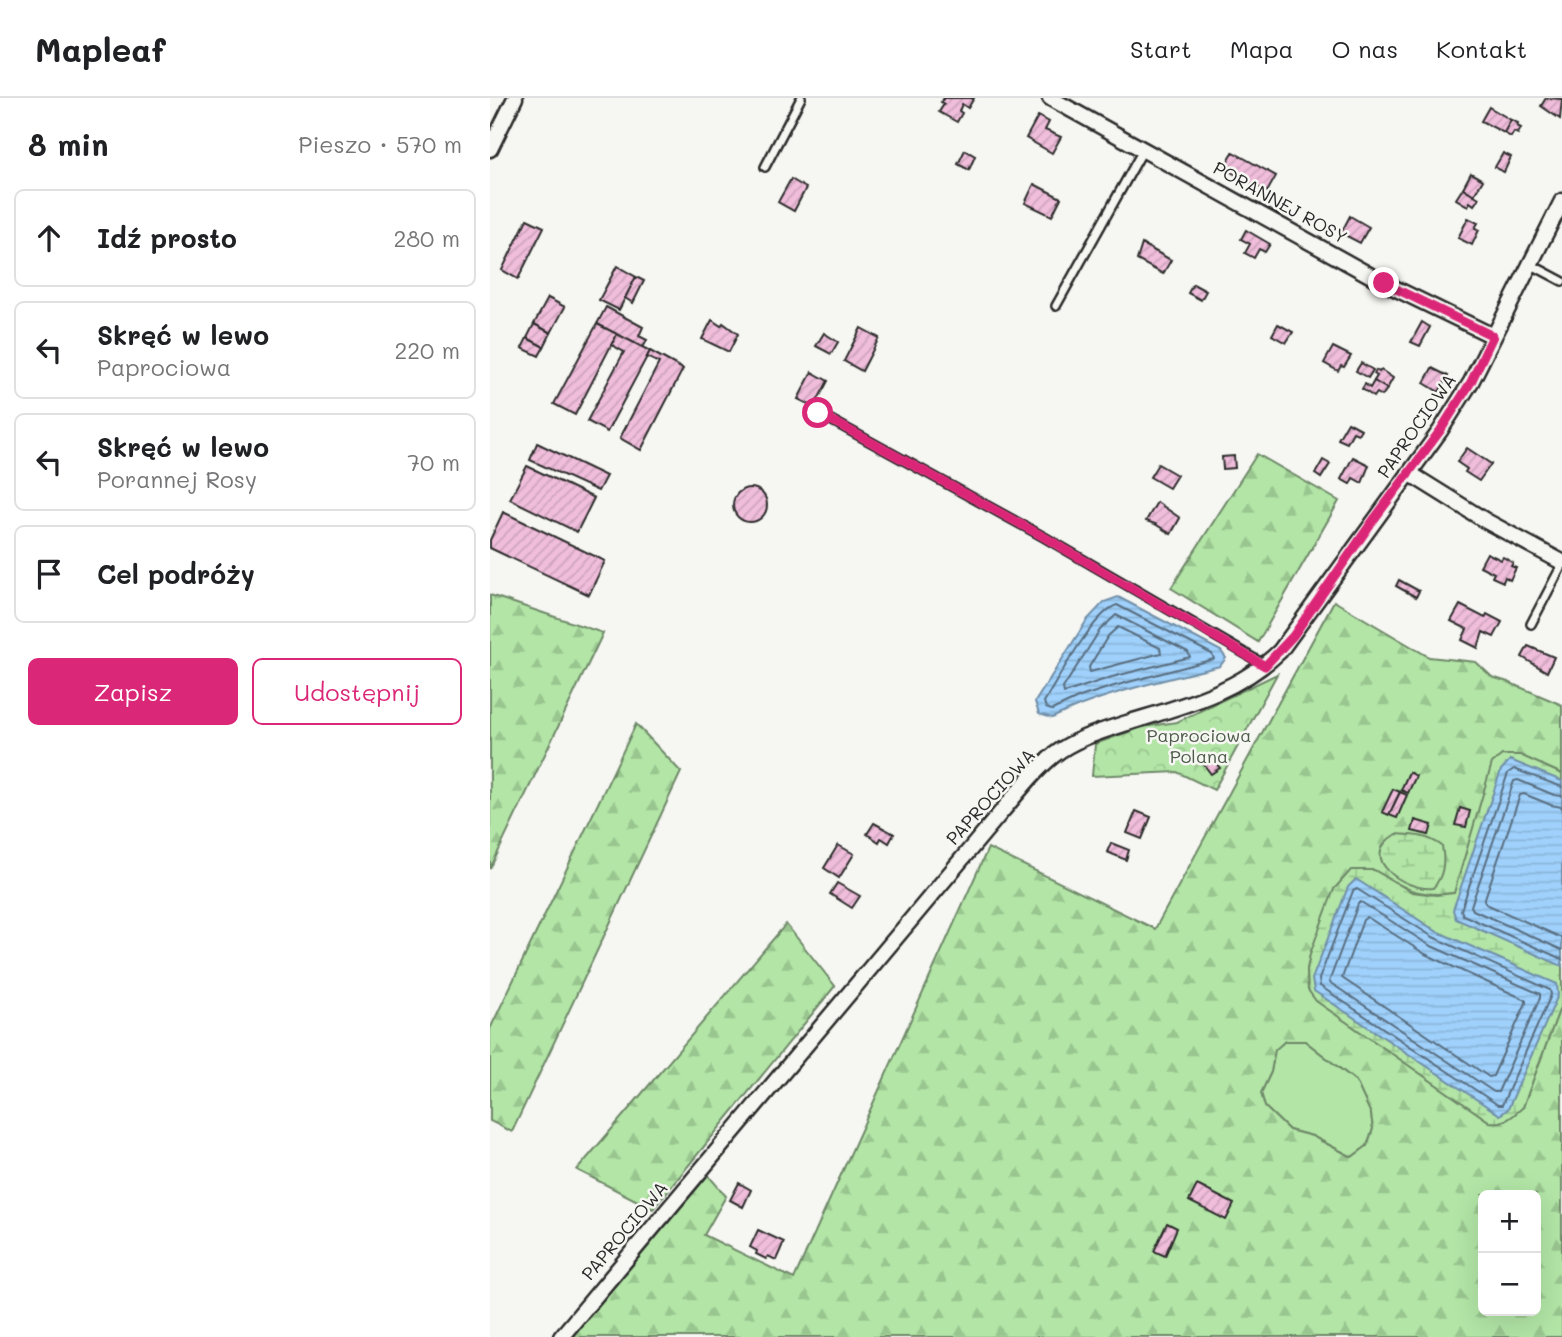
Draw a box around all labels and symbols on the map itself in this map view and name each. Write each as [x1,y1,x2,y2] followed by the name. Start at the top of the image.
[1209,155,1352,249] street label: PORANNEJ ROSY
[1368,267,1399,298] route end
[1371,369,1461,482] street label: PAPROCIOWA
[802,397,833,428] route start
[1147,723,1251,768] park label: Paprociowa Polana
[941,743,1040,850] street label: PAPROCIOWA
[576,1176,673,1285] street label: PAPROCIOWA

